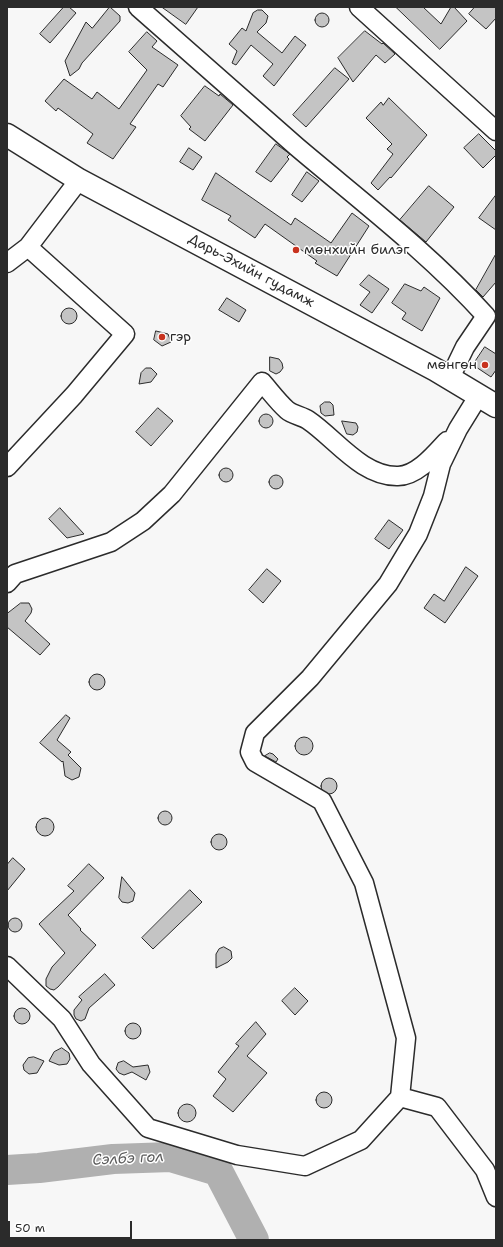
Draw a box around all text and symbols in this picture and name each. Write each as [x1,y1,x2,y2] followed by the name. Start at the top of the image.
[185,231,317,311] street label: Дарь-Эхийн гудамж
[304,242,410,258] place label: мөнхийн билэг
[291,245,301,255] marker: мөнхийн билэг
[170,329,191,345] place label: гэр
[157,332,167,342] marker: гэр
[427,357,477,373] place label: мөнгөн
[480,360,490,370] marker: мөнгөн
[92,1148,164,1170] water label: Сэлбэ гол
[10,1213,134,1239] scale bar
[15,1220,45,1236] text: 50 m

